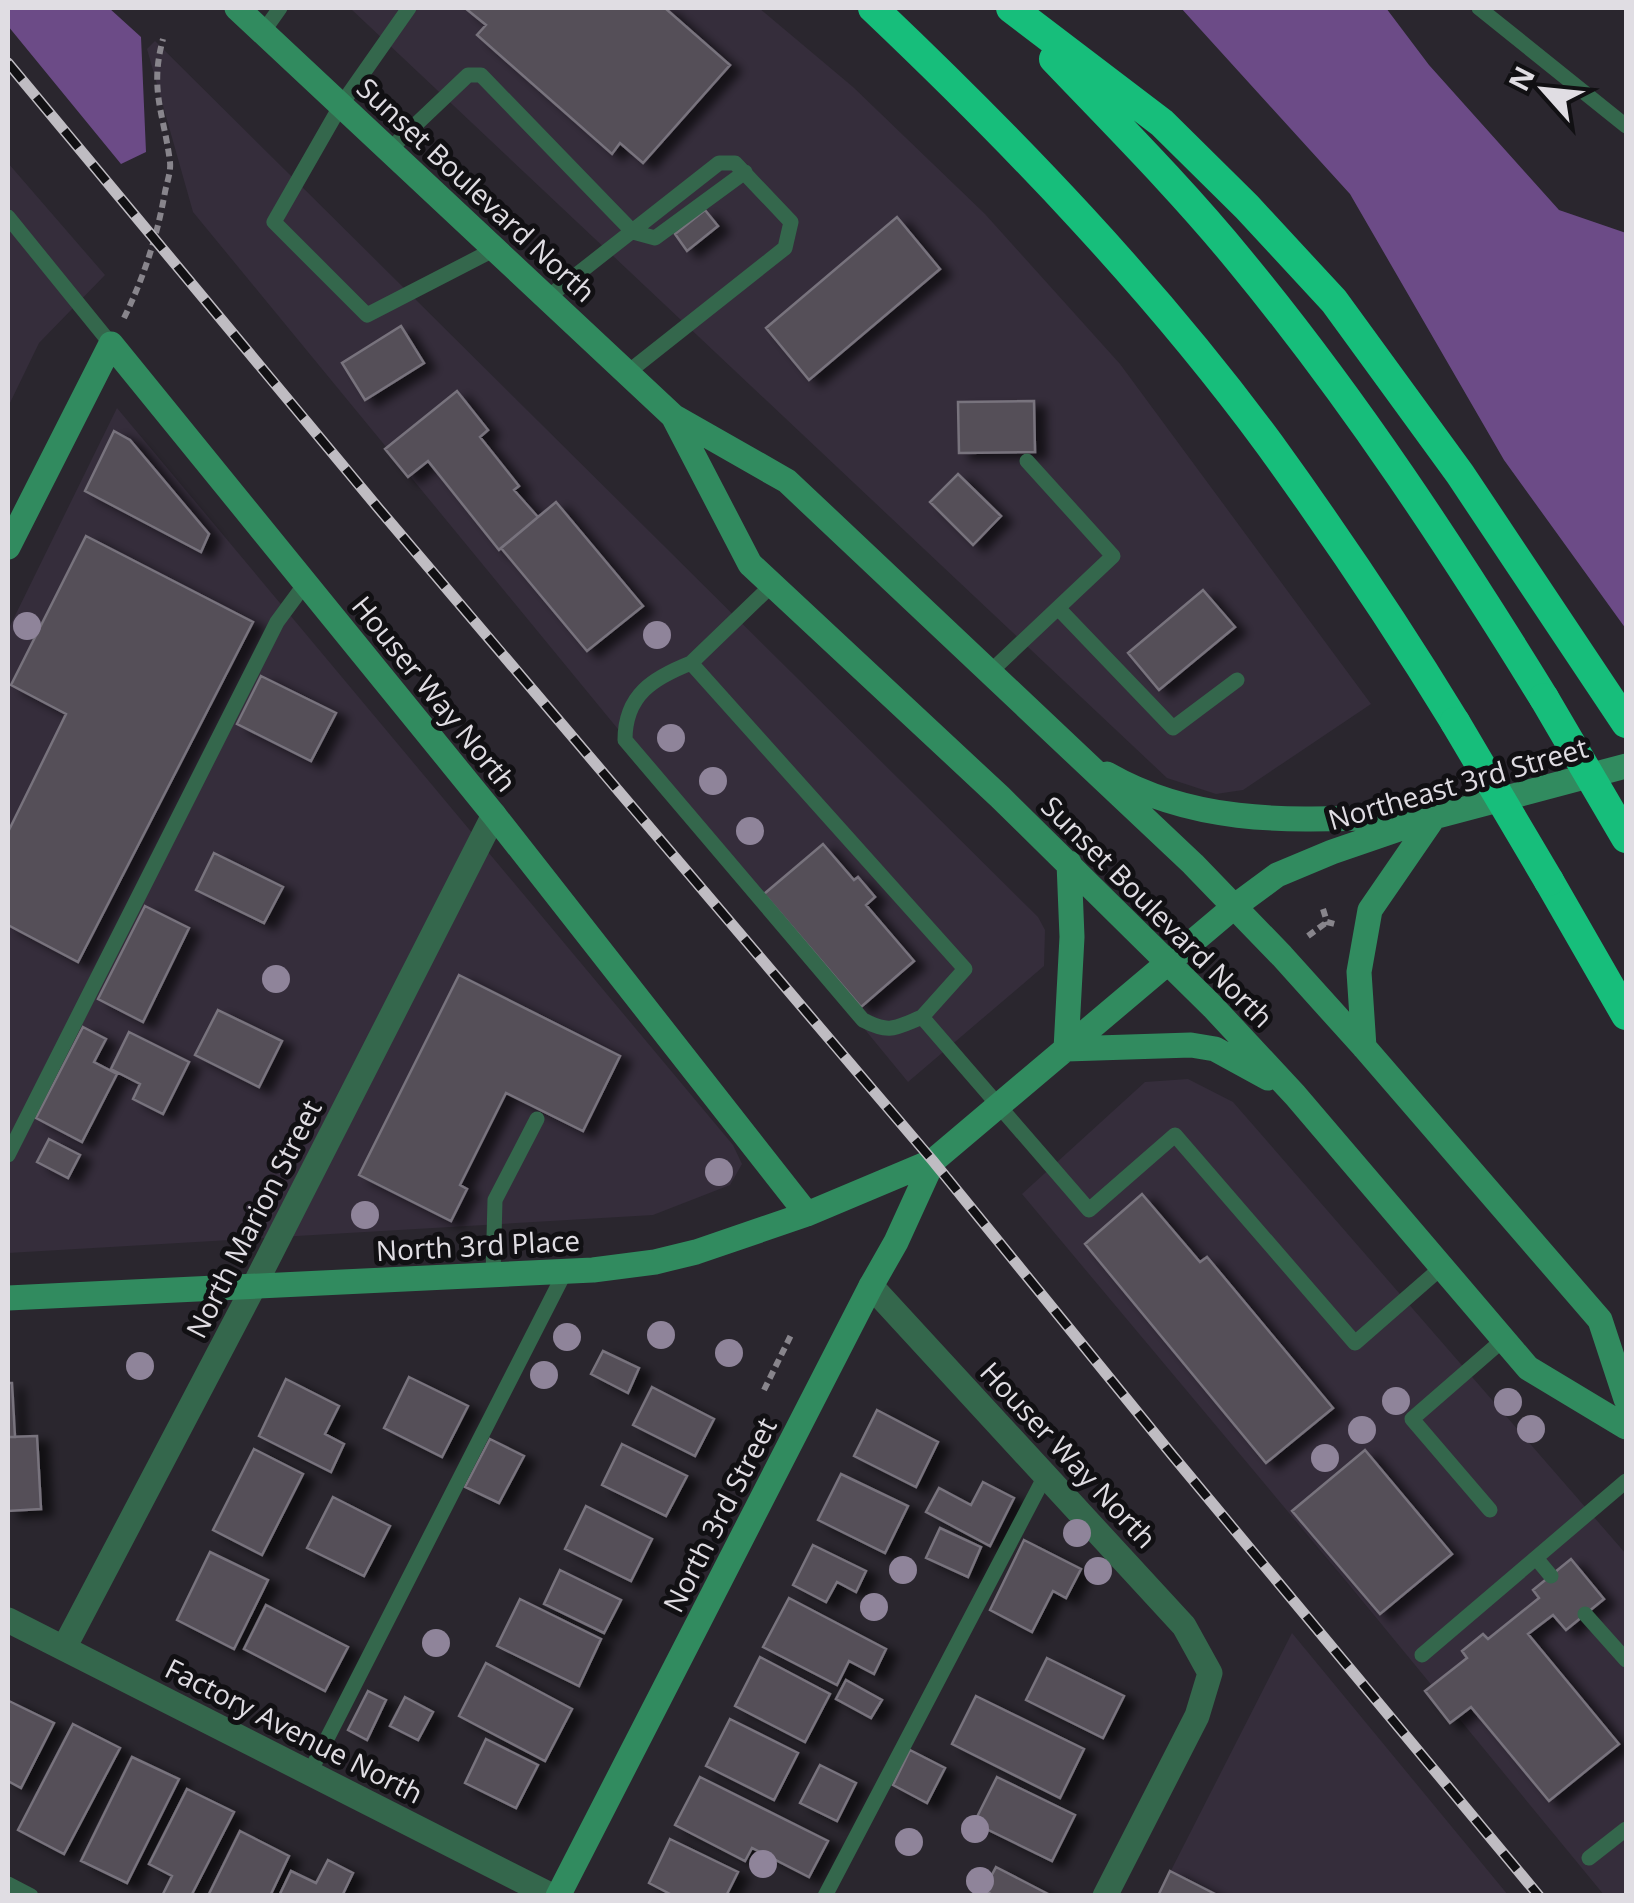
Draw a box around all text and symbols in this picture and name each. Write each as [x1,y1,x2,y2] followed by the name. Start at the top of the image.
[1494,40,1594,140] north arrow
[1499,59,1543,97] text: N
[349,69,604,310] street label: Sunset Boulevard North
[344,588,526,799] street label: Houser Way North
[1323,728,1592,838] street label: Northeast 3rd Street
[1034,787,1282,1035] street label: Sunset Boulevard North
[177,1093,330,1344] street label: North Marion Street
[375,1221,581,1269] street label: North 3rd Place
[972,1353,1165,1556] street label: Houser Way North
[654,1411,785,1618] street label: North 3rd Street
[159,1649,430,1812] street label: Factory Avenue North

